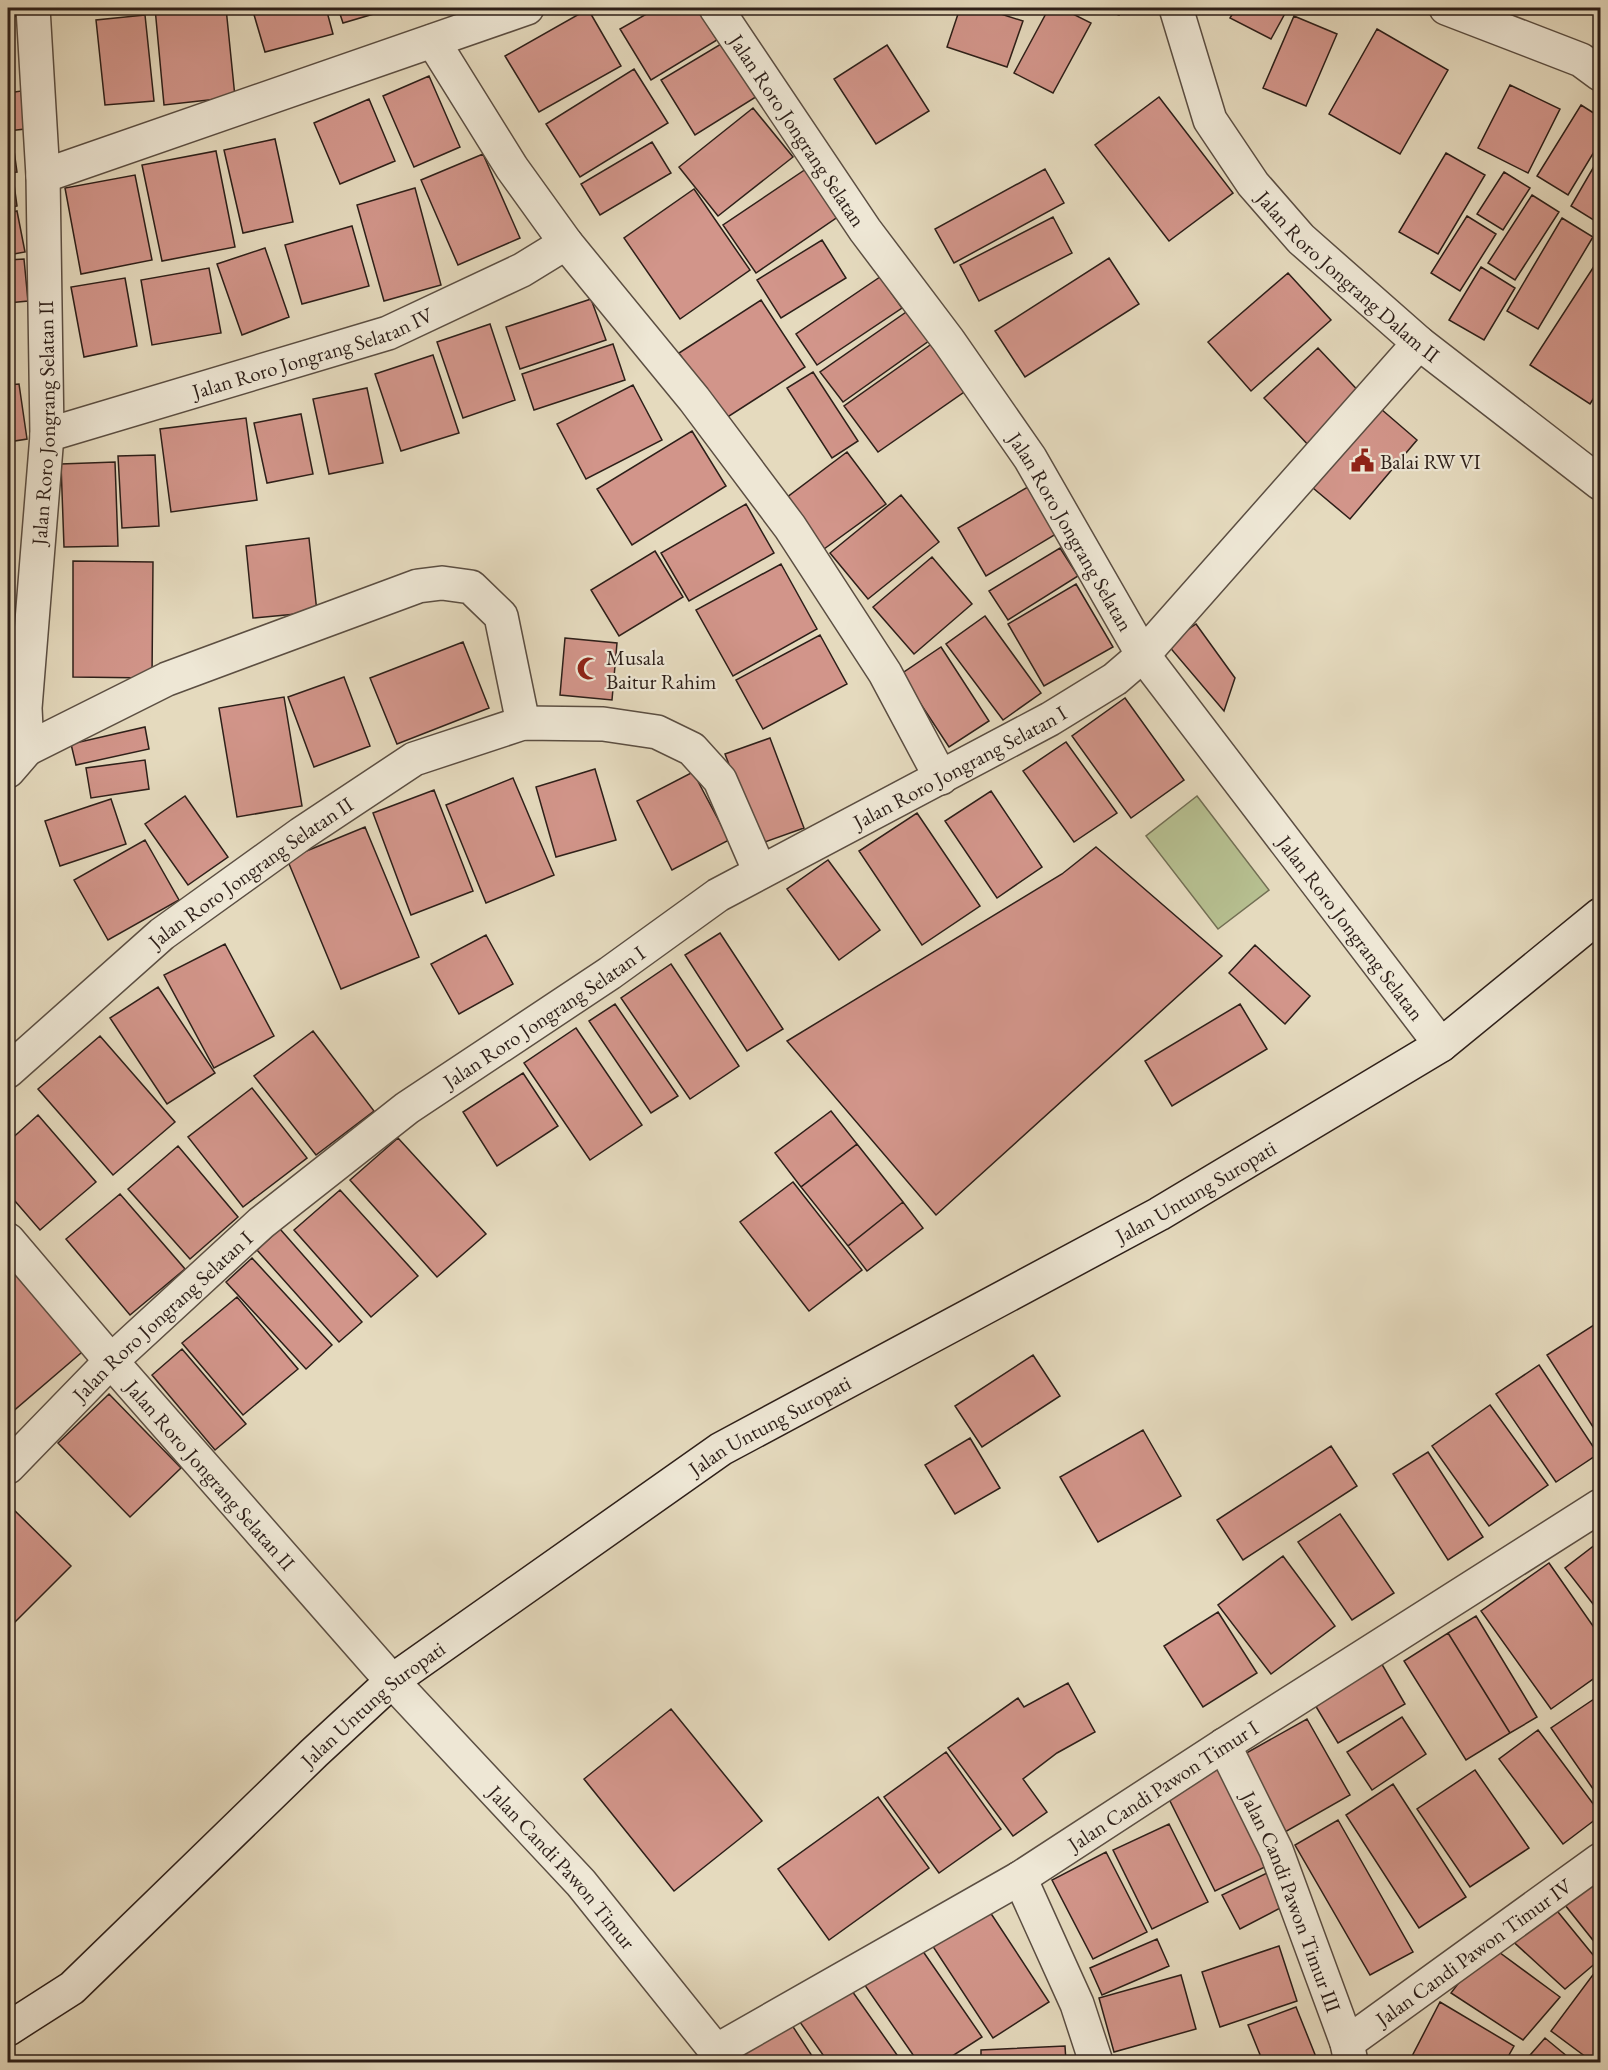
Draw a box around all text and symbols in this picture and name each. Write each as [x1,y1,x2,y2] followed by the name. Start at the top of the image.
[723,27,872,232] street label: Jalan Roro Jongrang Selatan
[1250,183,1446,368] street label: Jalan Roro Jongrang Dalam II
[25,300,61,548] street label: Jalan Roro Jongrang Selatan II
[187,300,438,405] street label: Jalan Roro Jongrang Selatan IV
[1001,425,1140,636] street label: Jalan Roro Jongrang Selatan
[1349,448,1375,474] public building icon: Balai RW VI
[1380,448,1481,475] place label: Balai RW VI
[606,644,716,695] place label: Musala Baitur Rahim
[575,656,601,682] mosque icon: Musala Baitur Rahim
[847,699,1071,835] street label: Jalan Roro Jongrang Selatan I
[141,790,358,955] street label: Jalan Roro Jongrang Selatan II
[1271,828,1431,1026] street label: Jalan Roro Jongrang Selatan
[436,939,650,1095] street label: Jalan Roro Jongrang Selatan I
[1109,1134,1281,1250] street label: Jalan Untung Suropati
[65,1224,258,1408] street label: Jalan Roro Jongrang Selatan I
[681,1369,855,1483] street label: Jalan Untung Suropati
[118,1372,302,1575] street label: Jalan Roro Jongrang Selatan II
[293,1635,450,1774] street label: Jalan Untung Suropati
[1061,1713,1263,1858] street label: Jalan Candi Pawon Timur I
[481,1778,642,1954] street label: Jalan Candi Pawon Timur
[1235,1785,1348,2016] street label: Jalan Candi Pawon Timur III
[1368,1871,1578,2033] street label: Jalan Candi Pawon Timur IV

